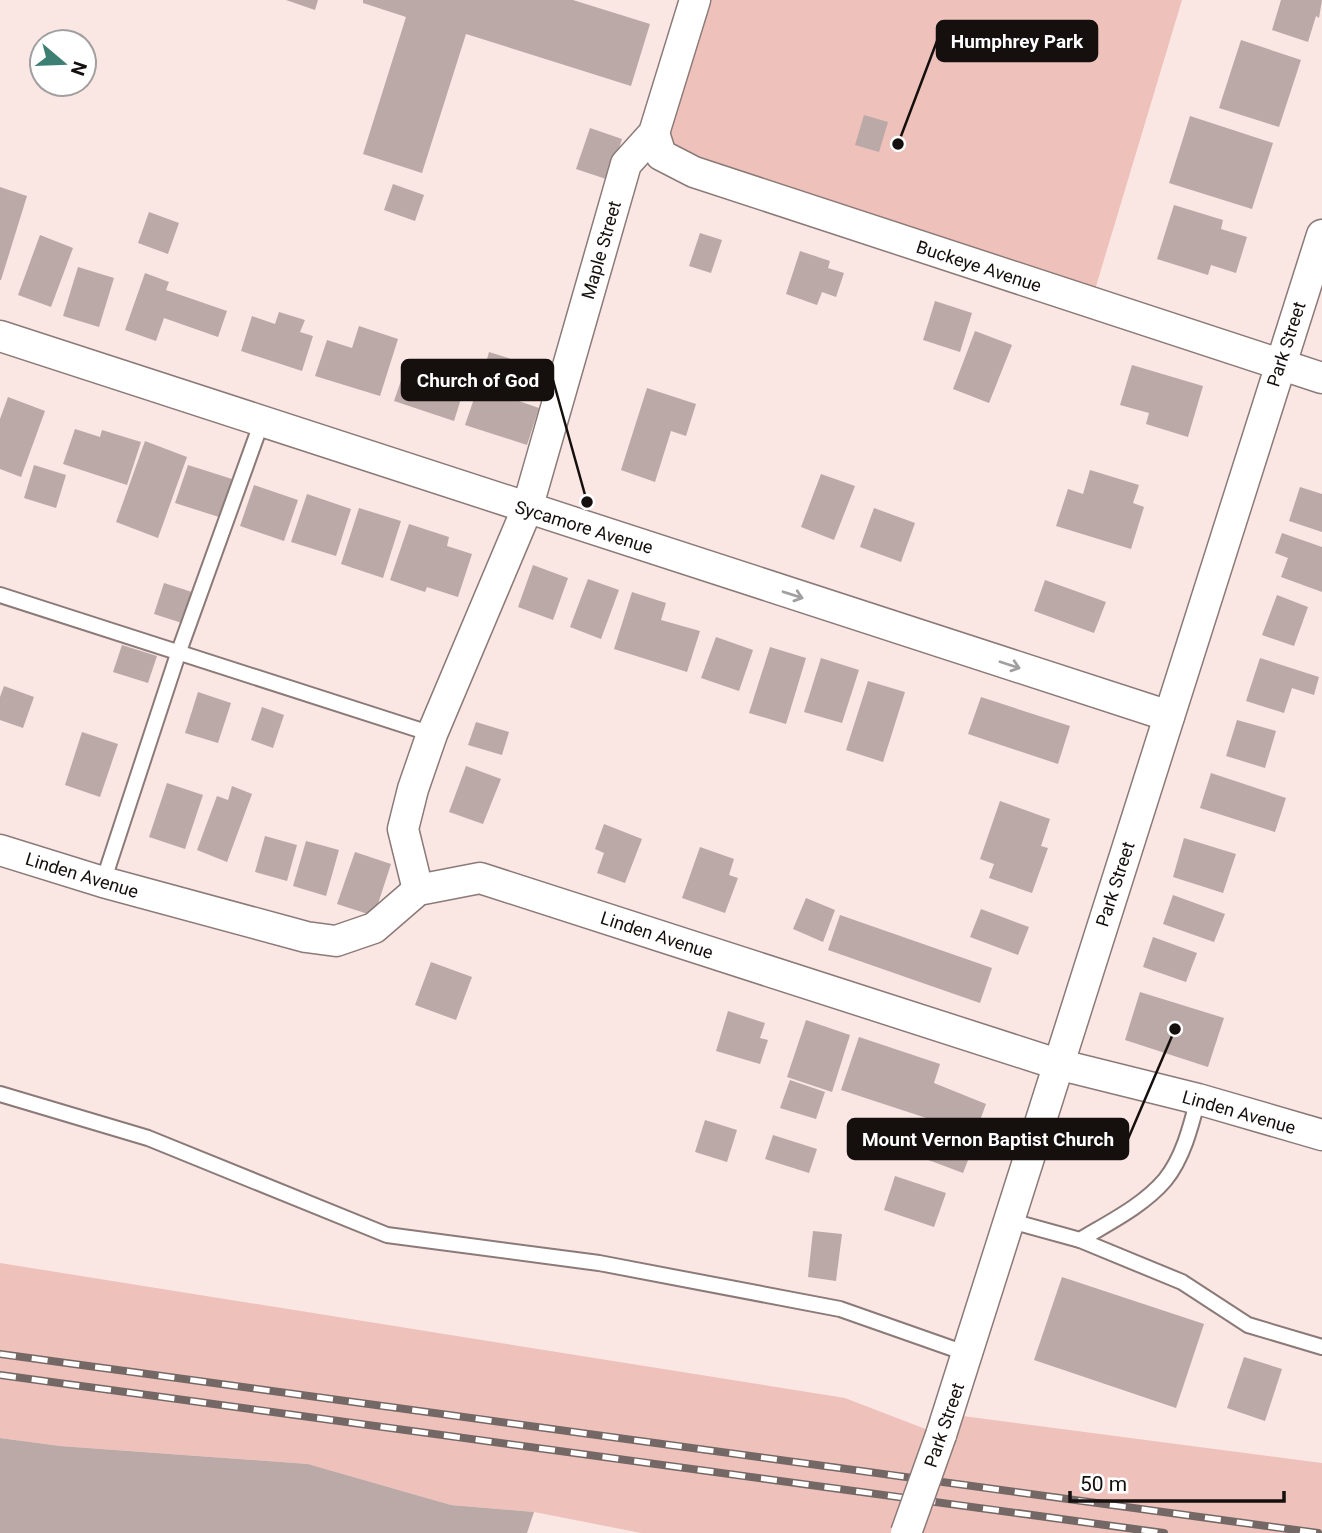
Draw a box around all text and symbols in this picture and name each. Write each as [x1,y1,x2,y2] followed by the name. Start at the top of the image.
[937,21,1097,61] callout: Humphrey Park
[28,28,98,98] north arrow
[951,30,1084,53] text: Humphrey Park
[66,58,92,78] text: N
[577,198,625,302] street label: Maple Street
[914,236,1044,296] street label: Buckeye Avenue
[1262,299,1310,389] street label: Park Street
[402,360,553,400] callout: Church of God
[417,369,539,392] text: Church of God
[512,496,656,558] street label: Sycamore Avenue
[782,589,804,602] one-way arrow
[999,659,1021,672] one-way arrow
[1091,839,1139,929] street label: Park Street
[23,848,141,902] street label: Linden Avenue
[598,907,716,963] street label: Linden Avenue
[1180,1086,1298,1138] street label: Linden Avenue
[848,1119,1128,1159] callout: Mount Vernon Baptist Church
[862,1128,1114,1151] text: Mount Vernon Baptist Church
[920,1380,968,1470] street label: Park Street
[1070,1460,1284,1504] scale bar
[1080,1472,1127,1496] text: 50 m

